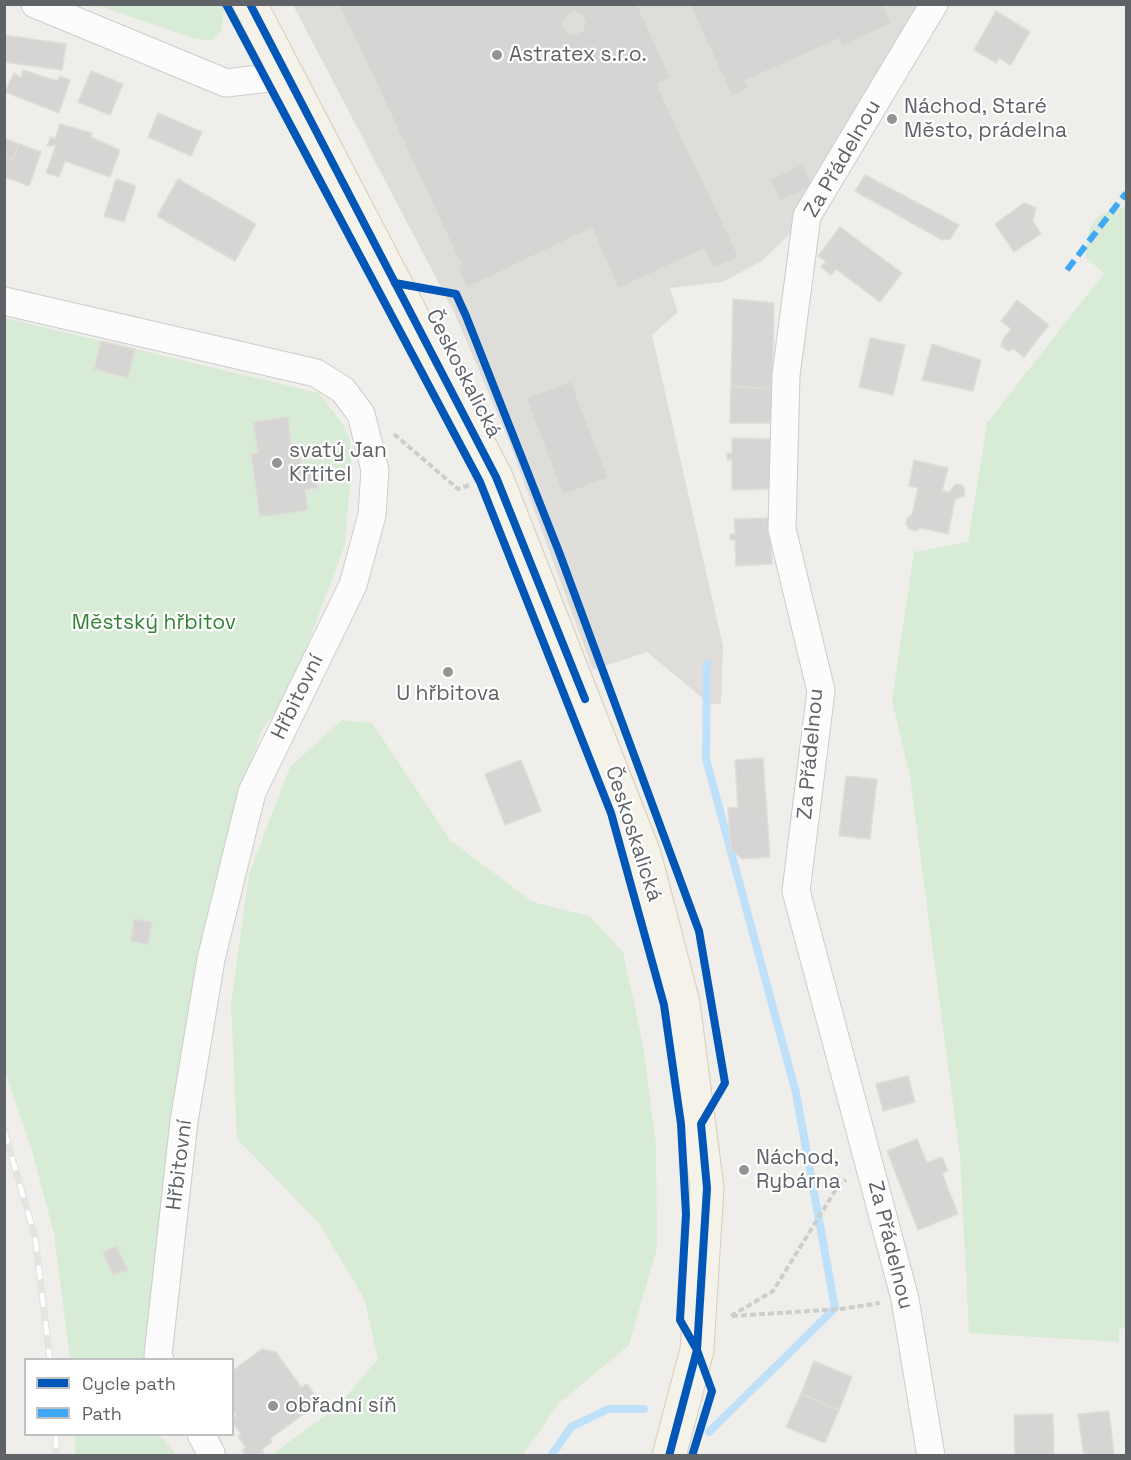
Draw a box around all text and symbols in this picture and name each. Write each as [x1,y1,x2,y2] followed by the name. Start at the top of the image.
[509,42,647,68] place label: Astratex s.r.o.
[490,48,504,62] marker: Astratex s.r.o.
[904,94,1067,144] place label: Náchod, Staré Město, prádelna
[799,96,887,222] street label: Za Přádelnou
[885,112,899,126] marker: Náchod, Staré Město, prádelna
[420,306,506,442] street label: Českoskalická
[289,438,387,488] place label: svatý Jan Křtitel
[270,456,284,470] marker: svatý Jan Křtitel
[72,610,236,636] park label: Městský hřbitov
[267,650,329,744] street label: Hřbitovní
[441,665,455,679] marker: U hřbitova
[396,681,500,707] place label: U hřbitova
[793,687,829,821] street label: Za Přádelnou
[599,763,667,905] street label: Českoskalická
[162,1118,198,1212] street label: Hřbitovní
[756,1145,841,1195] place label: Náchod, Rybárna
[737,1163,751,1177] marker: Náchod, Rybárna
[862,1178,918,1312] street label: Za Přádelnou
[24,1358,234,1436] legend
[82,1372,176,1395] text: Cycle path
[285,1393,397,1419] place label: obřadní síň
[266,1399,280,1413] marker: obřadní síň
[82,1402,122,1425] text: Path

